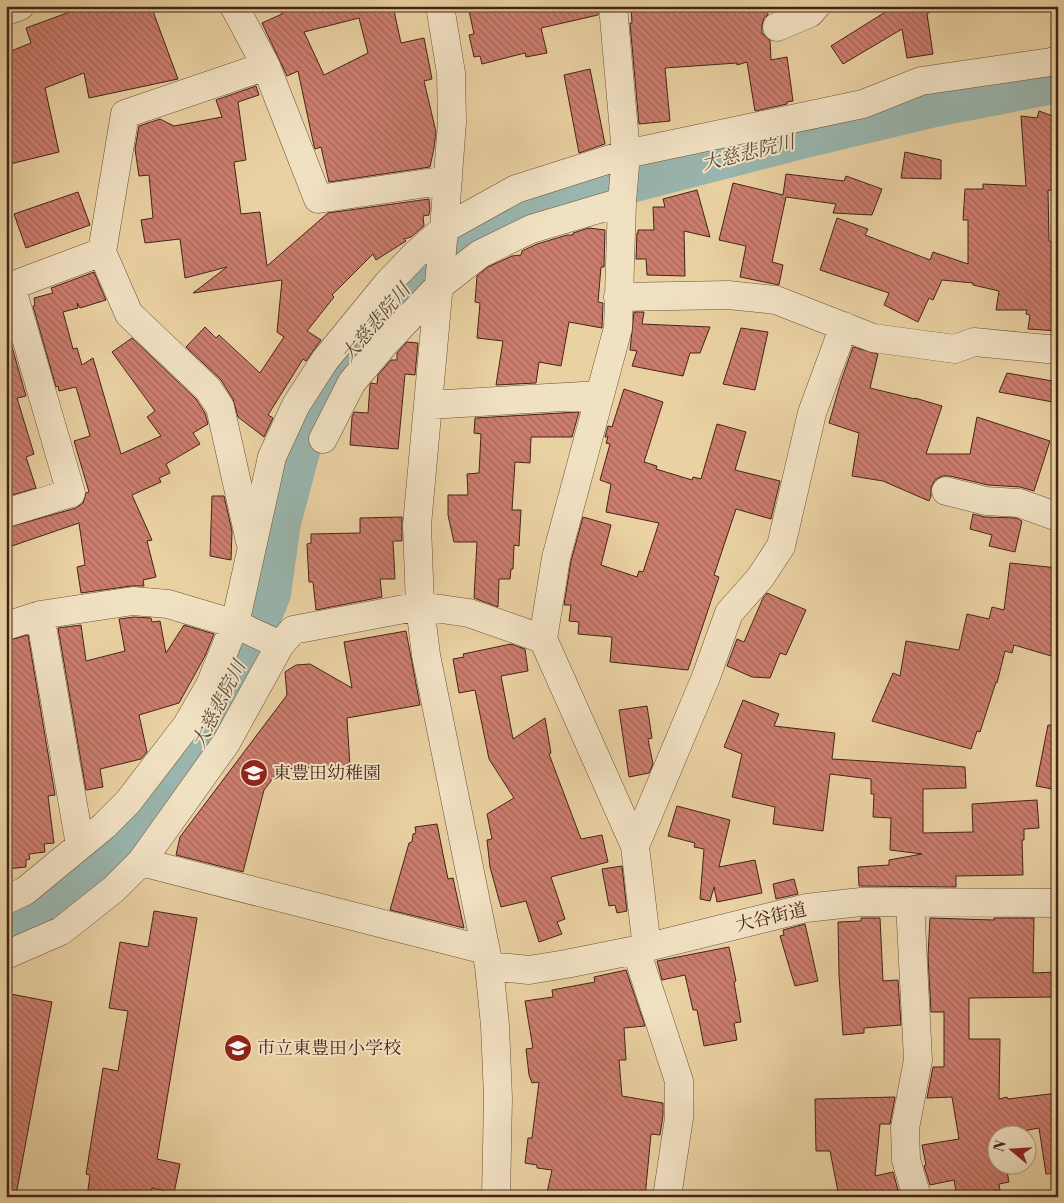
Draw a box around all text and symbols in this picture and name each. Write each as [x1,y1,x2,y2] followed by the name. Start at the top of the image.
[699,129,799,176] water label: 大慈悲院川
[336,277,417,367] water label: 大慈悲院川
[187,655,252,752] water label: 大慈悲院川
[239,758,269,788] school or university icon: 東豊田幼稚園
[273,762,381,785] place label: 東豊田幼稚園
[733,898,809,937] street label: 大谷街道
[223,1033,253,1063] school or university icon: 市立東豊田小学校
[257,1037,401,1060] place label: 市立東豊田小学校
[986,1126,1036,1176] north arrow
[990,1138,1011,1154] text: N

